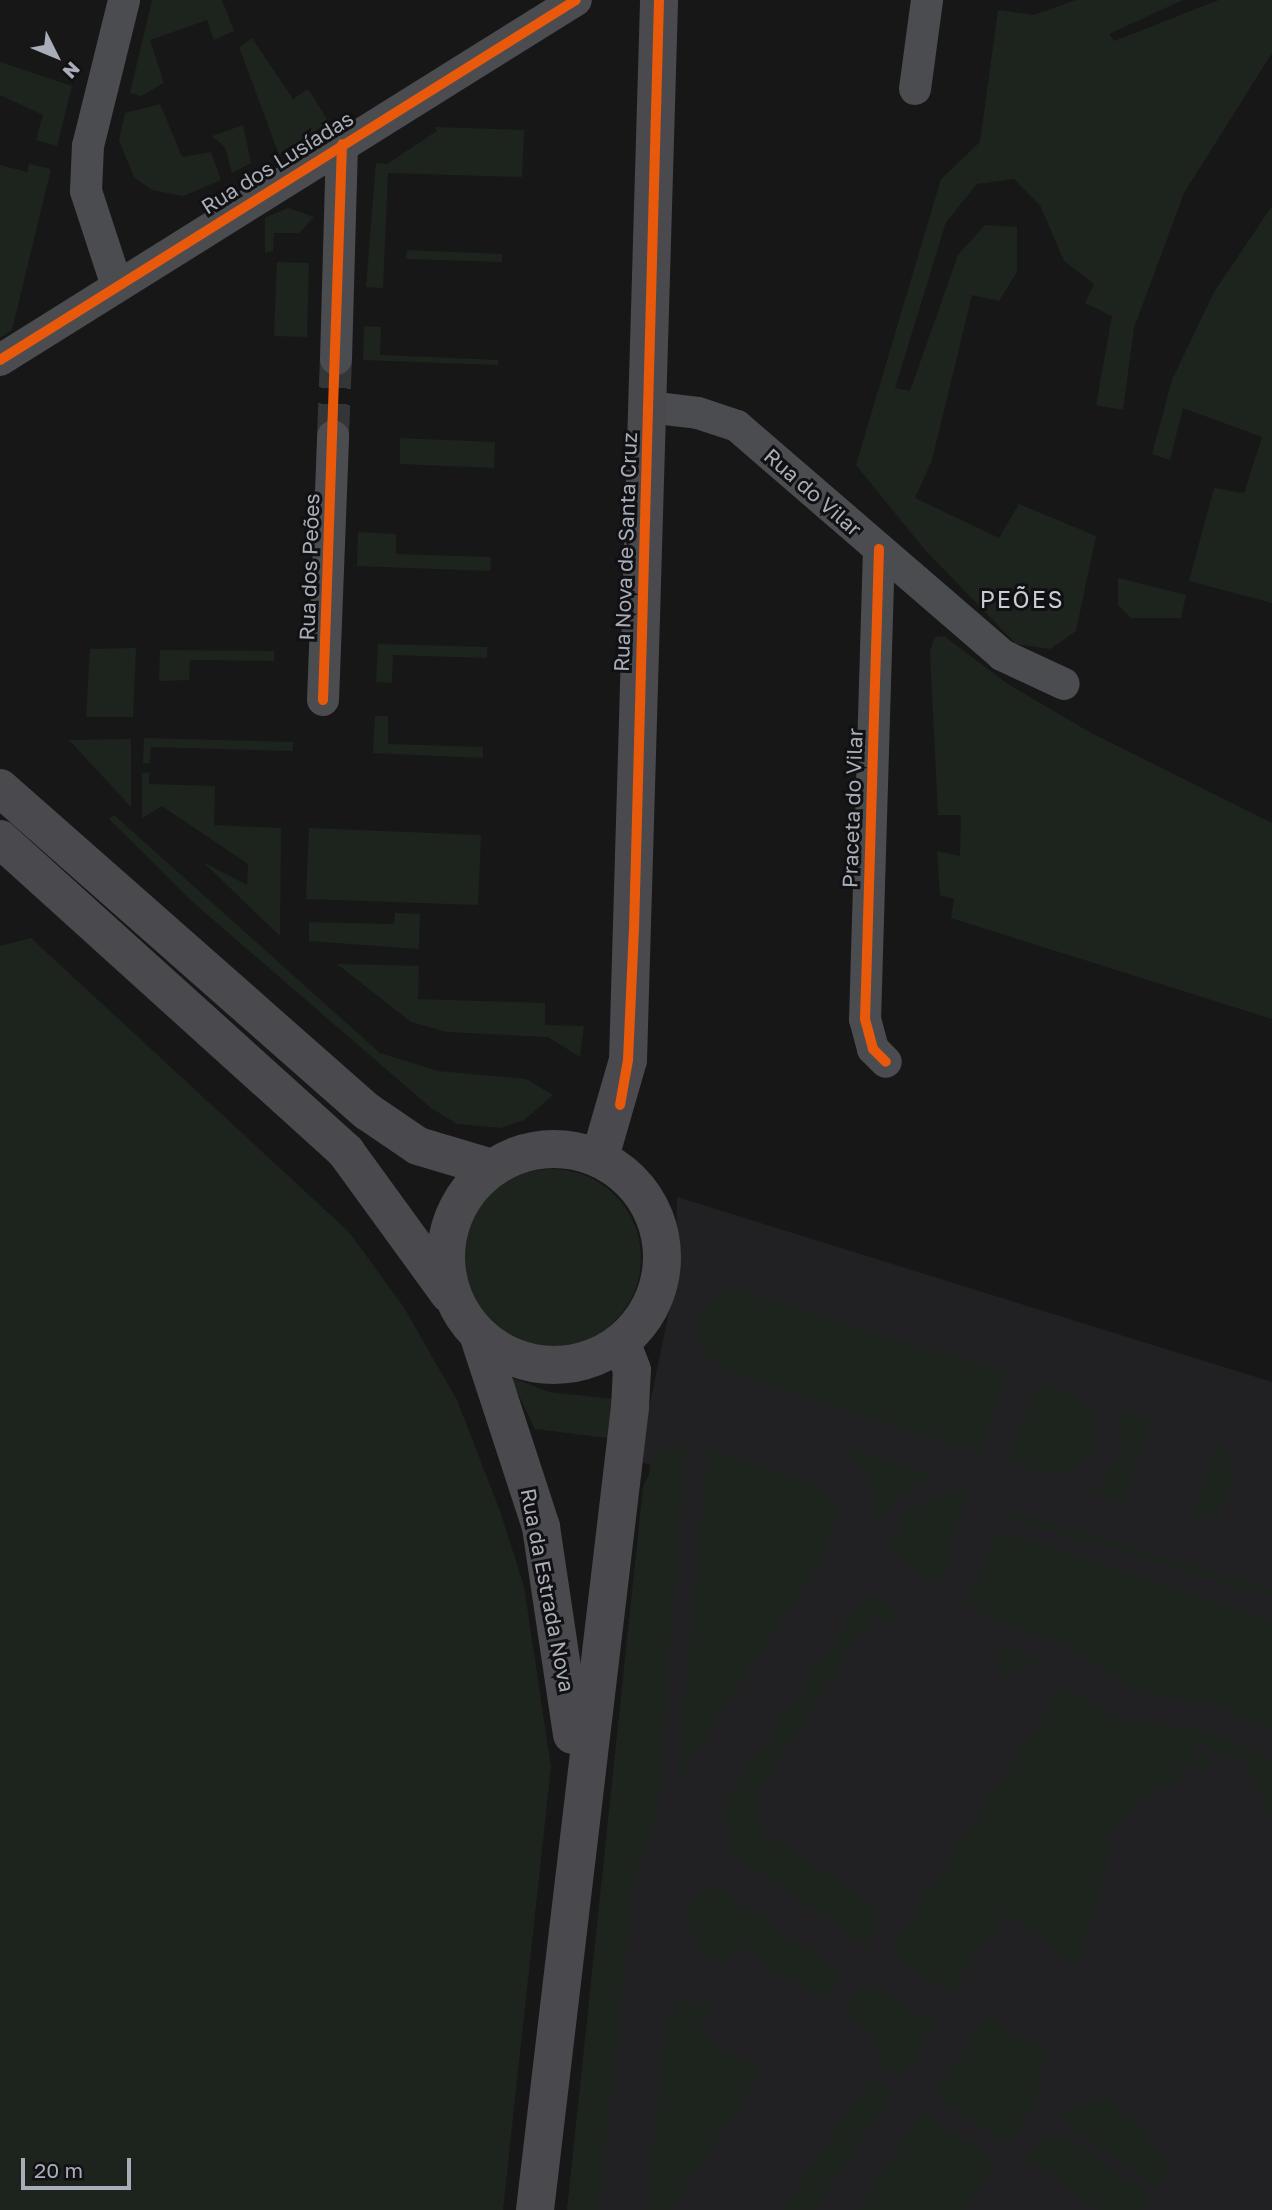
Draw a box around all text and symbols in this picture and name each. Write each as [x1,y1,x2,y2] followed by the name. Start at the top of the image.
[21,21,91,91] north arrow
[58,58,85,84] text: N
[196,105,358,219] street label: Rua dos Lusíadas
[608,432,642,672] street label: Rua Nova de Santa Cruz
[759,443,867,541] street label: Rua do Vilar
[294,493,324,641] street label: Rua dos Peões
[980,585,1064,613] district label: PEÕES
[837,728,867,888] street label: Praceta do Vilar
[516,1486,580,1694] street label: Rua da Estrada Nova
[24,2144,135,2188] scale bar
[34,2157,83,2183] text: 20 m

